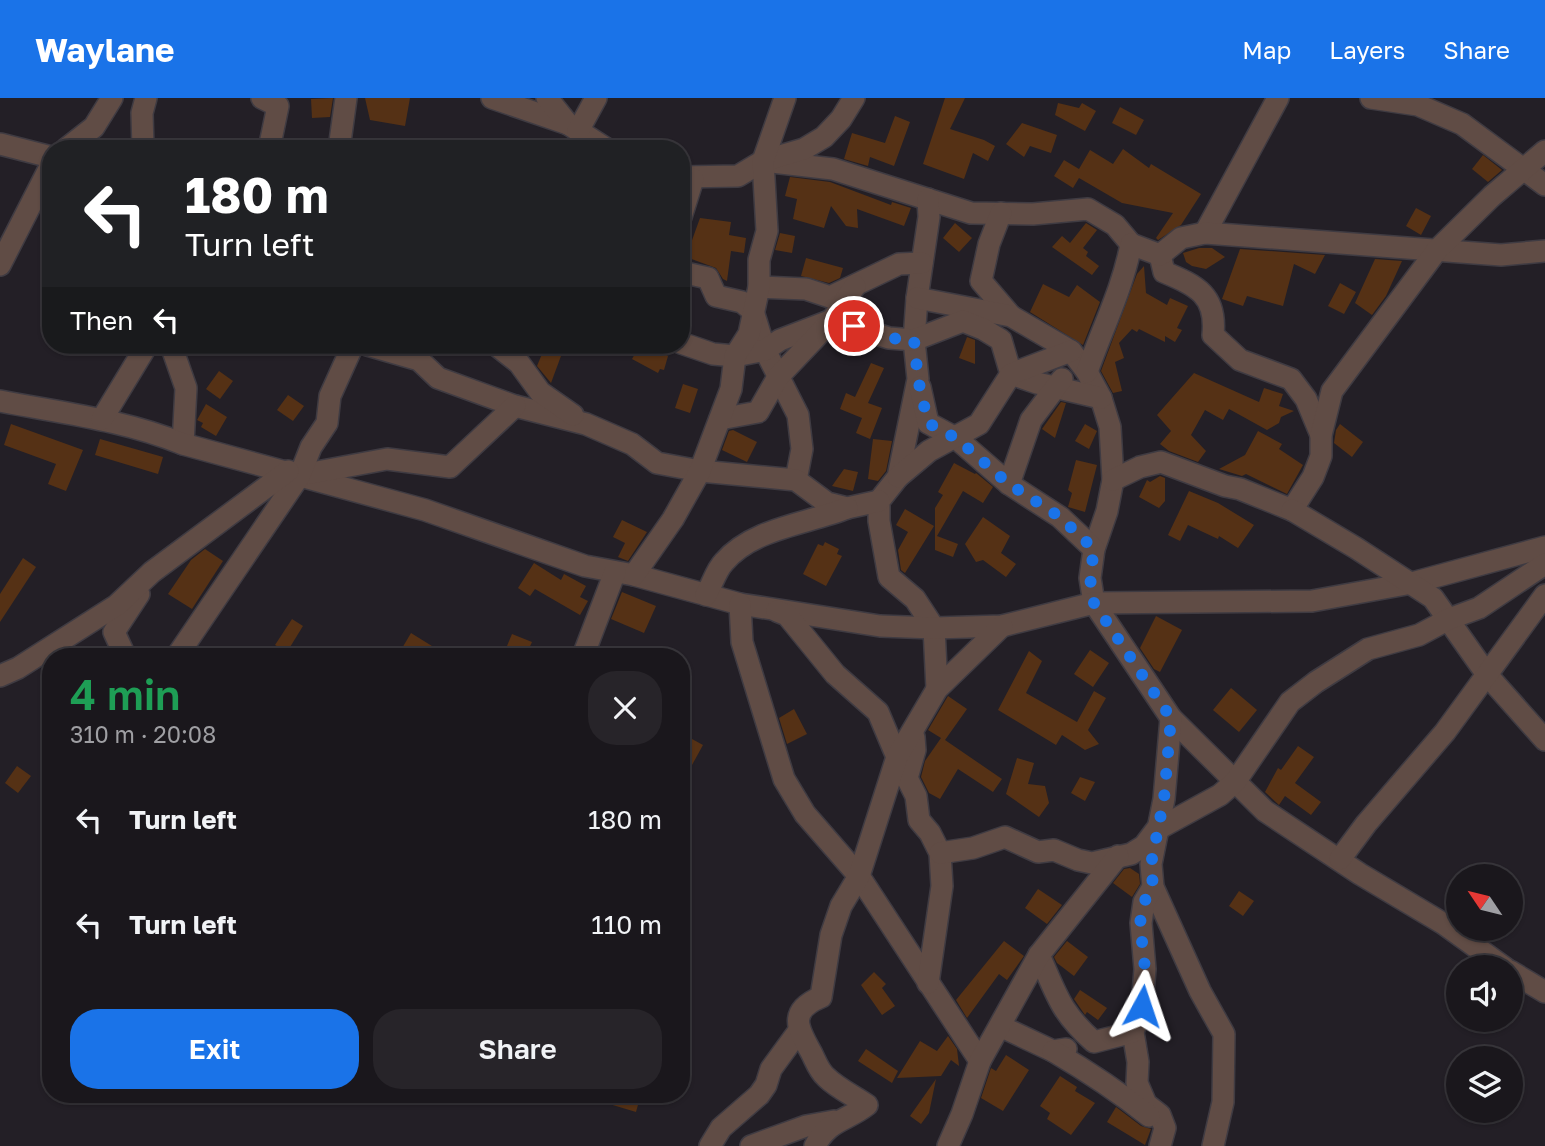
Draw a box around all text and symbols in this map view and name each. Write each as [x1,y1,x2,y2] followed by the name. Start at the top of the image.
[35,30,174,69] text: Waylane
[1242,35,1291,64] text: Map
[1329,35,1405,64] text: Layers
[1443,35,1510,64] text: Share
[185,165,329,224] text: 180 m
[70,168,161,259] icon: left
[185,225,314,263] text: Turn left
[824,296,884,356] pin
[147,301,185,339] icon: left
[70,305,133,336] text: Then
[835,307,873,345] icon: arrive
[70,669,180,719] text: 4 min
[588,671,662,745] button: close
[70,720,216,748] text: 310 m · 20:08
[70,801,108,839] icon: left
[129,804,237,835] text: Turn left
[588,804,662,835] text: 180 m
[1446,864,1522,942] north arrow
[1446,864,1523,1123] map controls
[70,906,108,944] icon: left
[129,909,237,940] text: Turn left
[591,909,662,940] text: 110 m
[1446,955,1523,1032] button: sound
[1105,969,1179,1043] position arrow
[70,1009,359,1089] button: Exit
[373,1009,662,1089] button: Share
[1446,1046,1523,1123] button: layers

